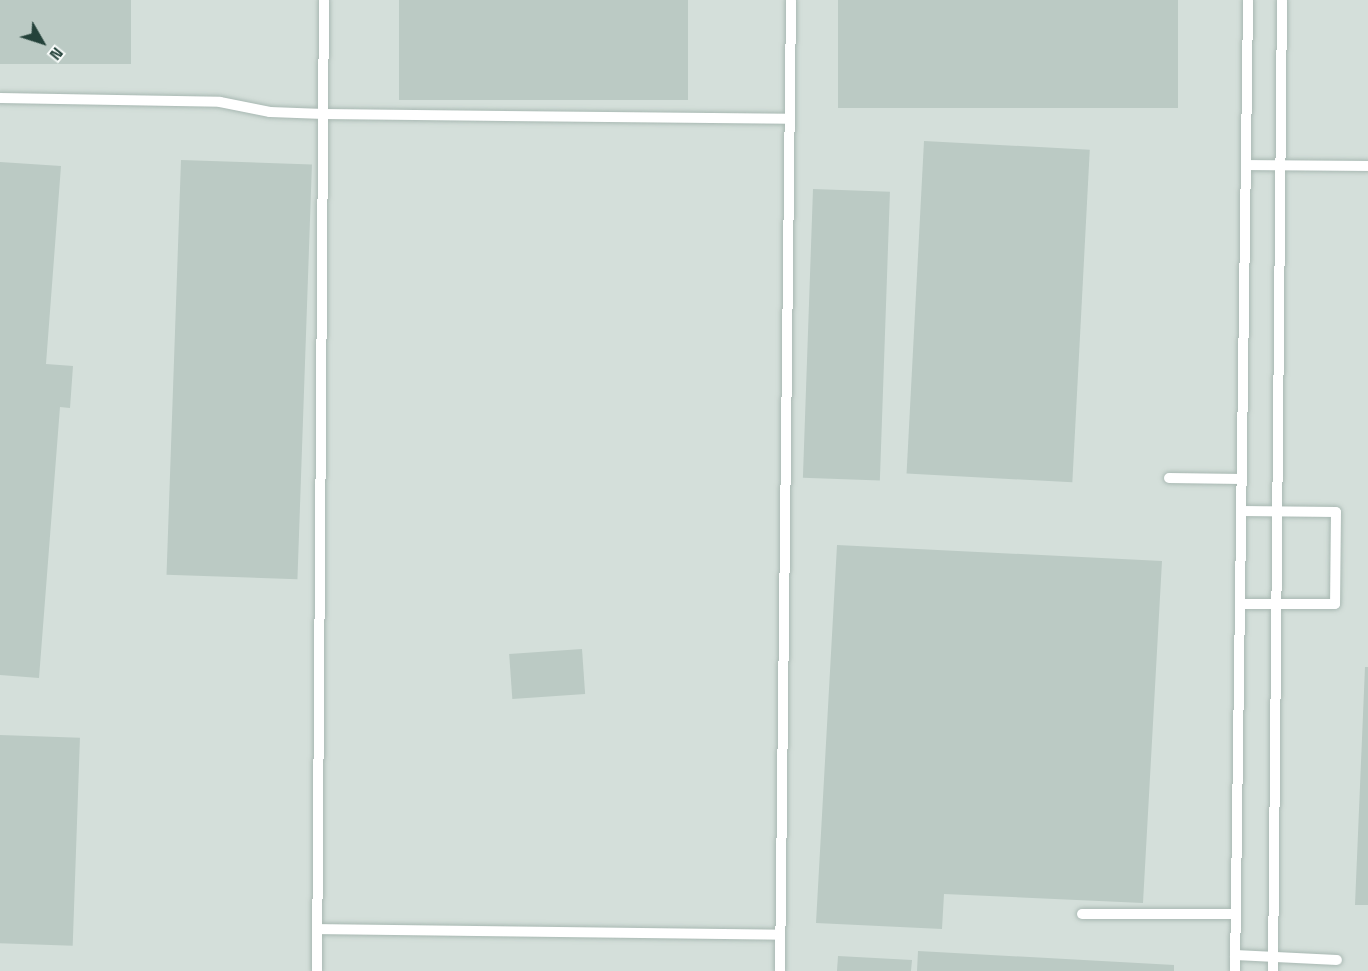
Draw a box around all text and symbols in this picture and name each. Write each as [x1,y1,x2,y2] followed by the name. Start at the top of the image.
[12,12,72,72] north arrow
[45,43,68,64] text: N

